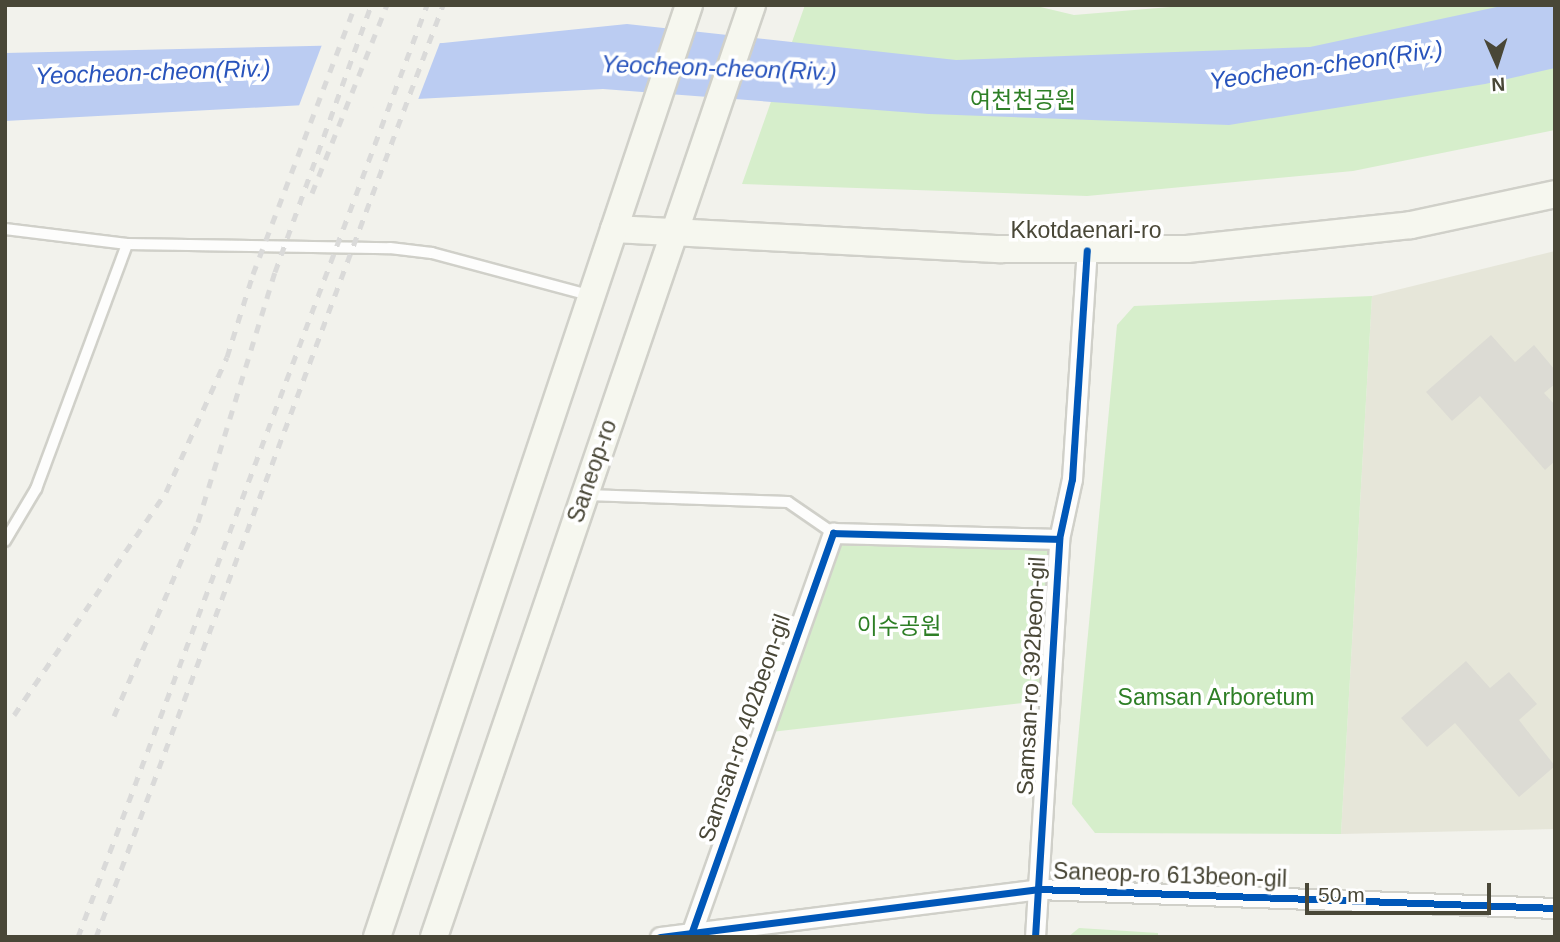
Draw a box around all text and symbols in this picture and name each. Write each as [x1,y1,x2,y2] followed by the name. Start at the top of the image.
[1462,28,1532,98] north arrow
[1207,34,1445,96] water label: Yeocheon-cheon(Riv.)
[601,49,837,87] water label: Yeocheon-cheon(Riv.)
[35,53,271,91] water label: Yeocheon-cheon(Riv.)
[1491,74,1506,95] text: N
[970,86,1076,114] park label: 여천천공원
[1011,216,1161,244] street label: Kkotdaenari-ro
[561,416,623,526] street label: Saneop-ro
[1011,556,1051,796] street label: Samsan-ro 392beon-gil
[692,610,796,846] street label: Samsan-ro 402beon-gil
[857,612,941,640] park label: 이수공원
[1117,683,1315,711] park label: Samsan Arboretum
[1053,857,1287,893] street label: Saneop-ro 613beon-gil
[1308,869,1494,913] scale bar
[1318,883,1365,906] text: 50 m

